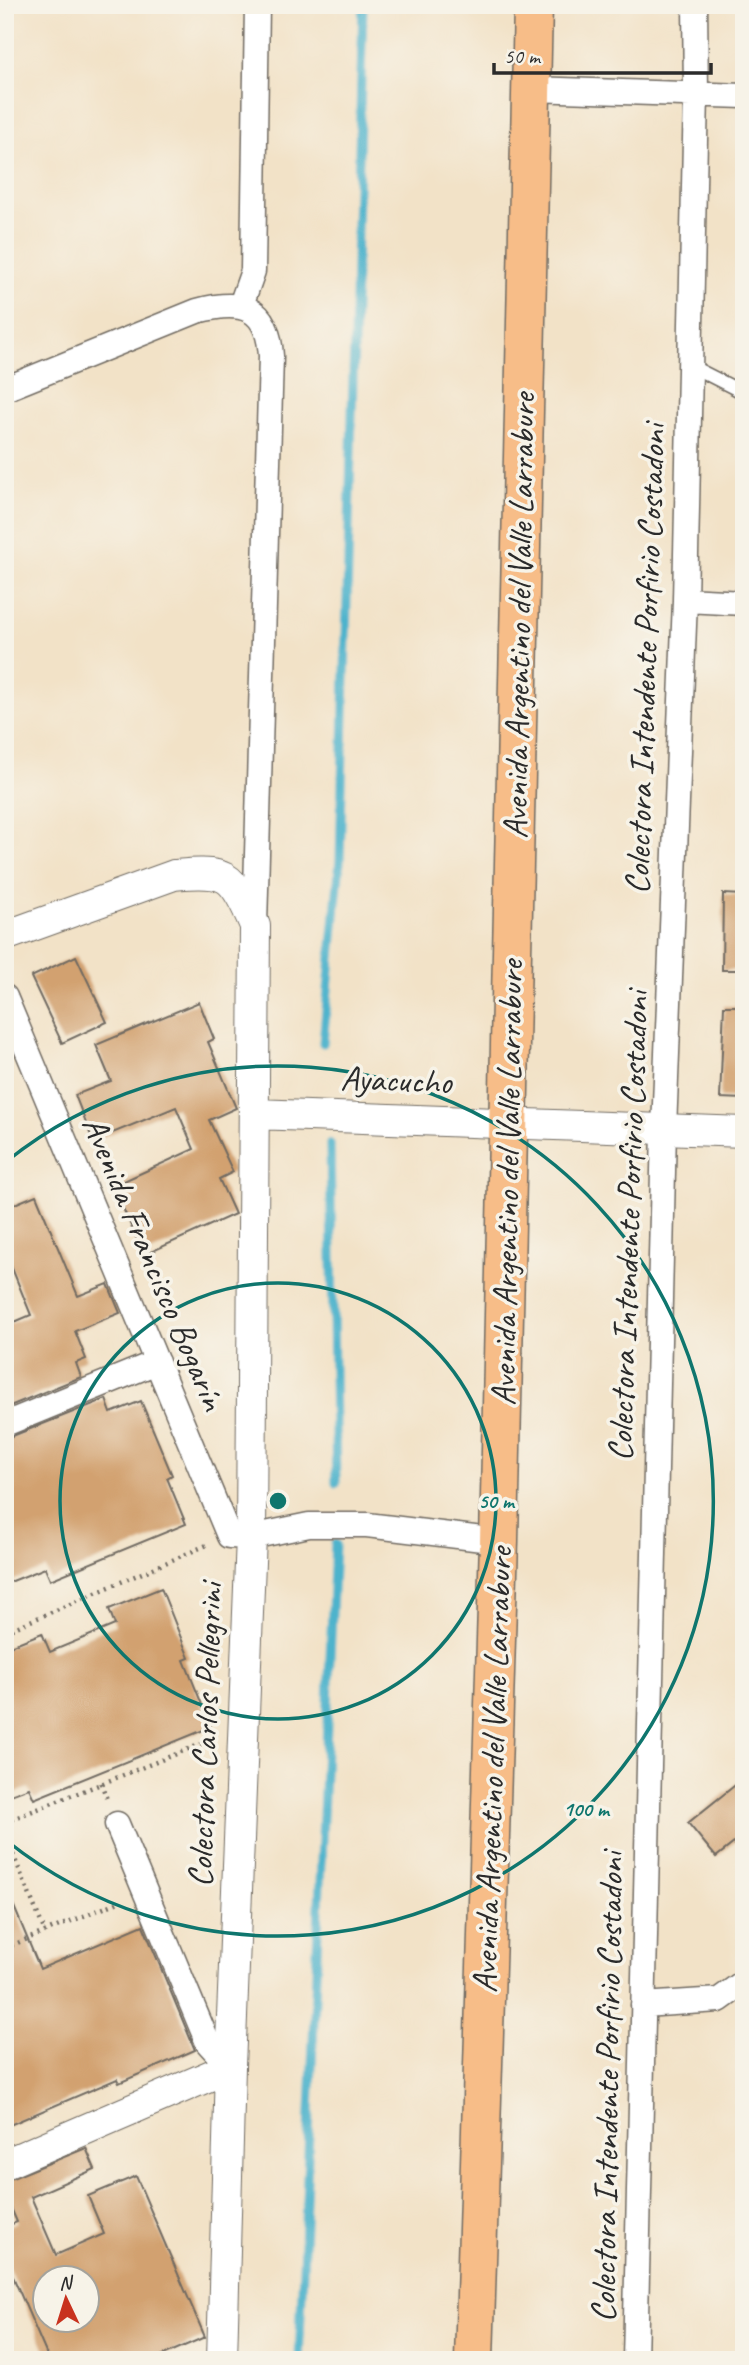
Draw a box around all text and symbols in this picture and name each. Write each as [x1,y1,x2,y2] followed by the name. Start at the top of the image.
[494,32,710,76] scale bar
[504,43,542,69] text: 50 m
[493,390,545,839] street label: Avenida Argentino del Valle Larrabure
[614,419,676,895] street label: Colectora Intendente Porfirio Costadoni
[481,957,533,1406] street label: Avenida Argentino del Valle Larrabure
[597,986,659,1462] street label: Colectora Intendente Porfirio Costadoni
[340,1056,454,1104] street label: Ayacucho
[72,1109,237,1418] street label: Avenida Francisco Bogarín
[478,1488,516,1514] text: 50 m
[266,1489,290,1513] centre of rings
[462,1544,522,1994] street label: Avenida Argentino del Valle Larrabure
[177,1578,233,1888] street label: Colectora Carlos Pellegrini
[563,1796,611,1822] text: 100 m
[580,1847,634,2323] street label: Colectora Intendente Porfirio Costadoni
[32,2264,102,2334] north arrow
[58,2270,75,2295] text: N

